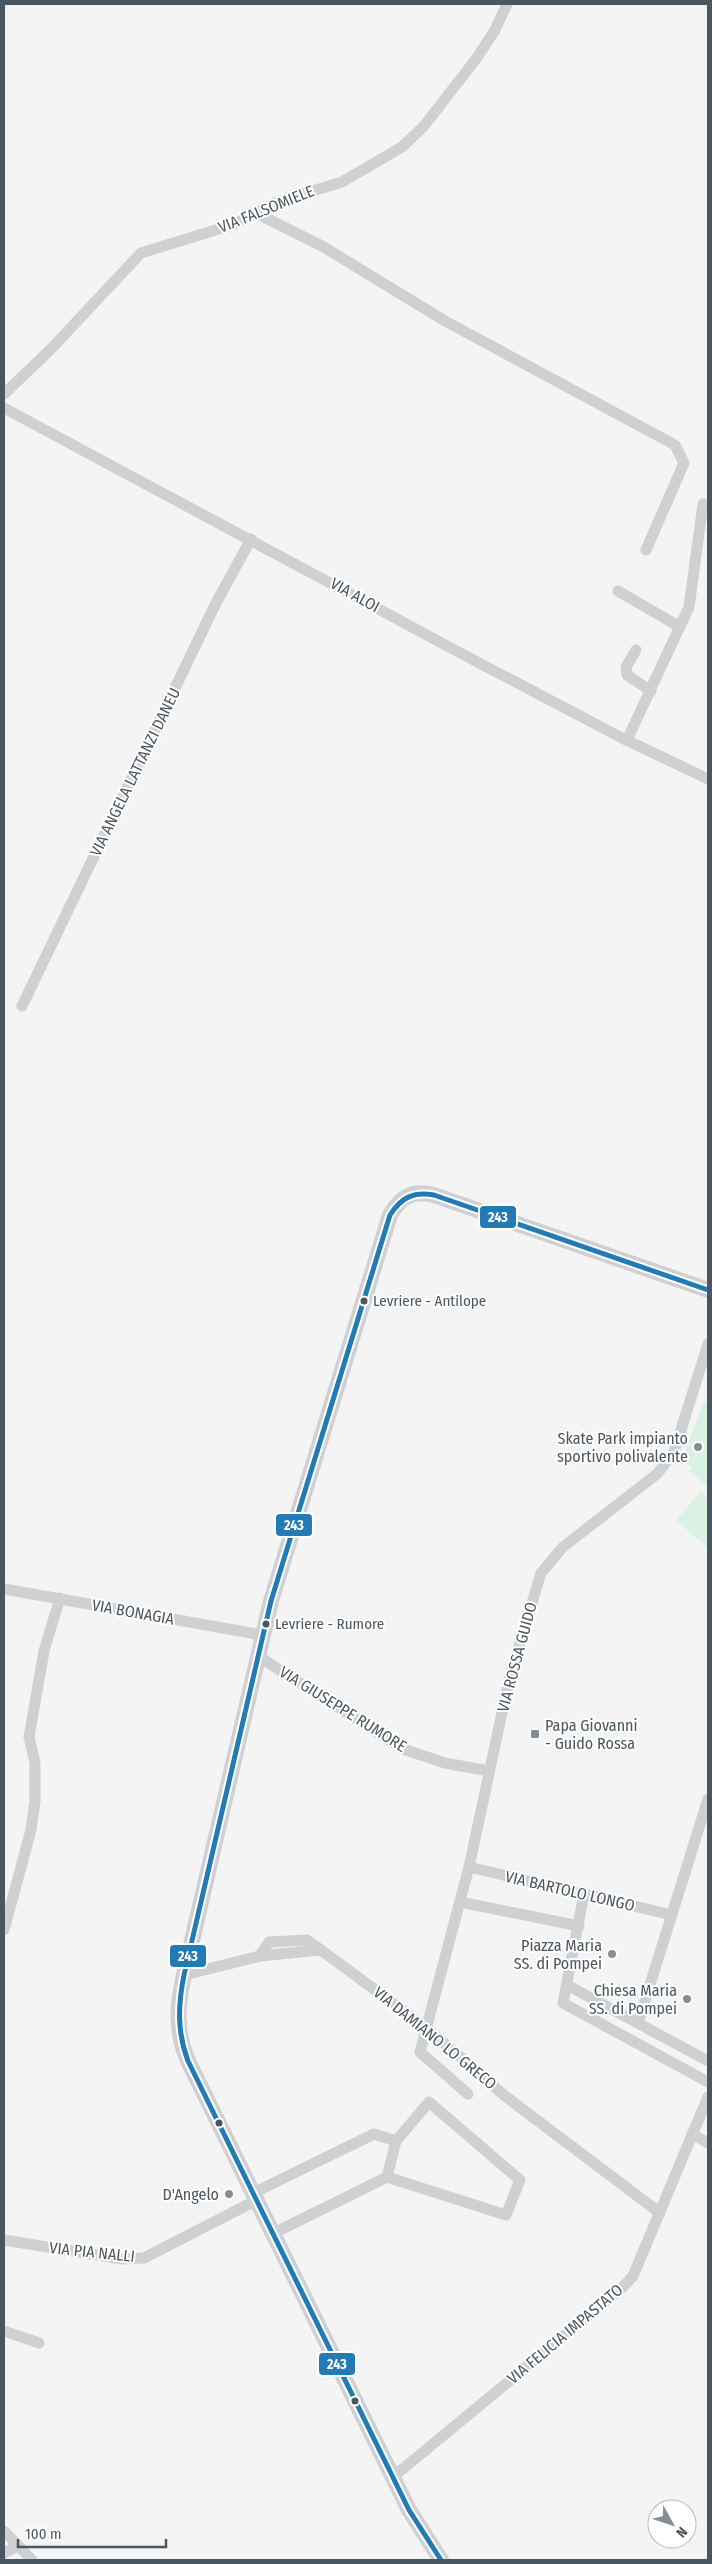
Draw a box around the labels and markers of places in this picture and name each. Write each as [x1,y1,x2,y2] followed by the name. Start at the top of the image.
[373,1292,486,1310] place label: Levriere - Antilope
[359,1296,369,1306] marker: Levriere - Antilope
[557,1429,688,1466] place label: Skate Park impianto sportivo polivalente
[692,1441,704,1453] marker: Skate Park impianto sportivo polivalente
[275,1615,384,1633] place label: Levriere - Rumore
[261,1619,271,1629] marker: Levriere - Rumore
[545,1716,638,1753] place label: Papa Giovanni - Guido Rossa
[529,1728,541,1740] marker: Papa Giovanni - Guido Rossa
[514,1936,602,1973] place label: Piazza Maria SS. di Pompei
[606,1948,618,1960] marker: Piazza Maria SS. di Pompei
[589,1981,677,2018] place label: Chiesa Maria SS. di Pompei
[681,1993,693,2005] marker: Chiesa Maria SS. di Pompei
[214,2118,224,2128] unlabelled marker
[162,2185,219,2204] place label: D'Angelo
[223,2188,235,2200] marker: D'Angelo
[350,2396,360,2406] unlabelled marker

